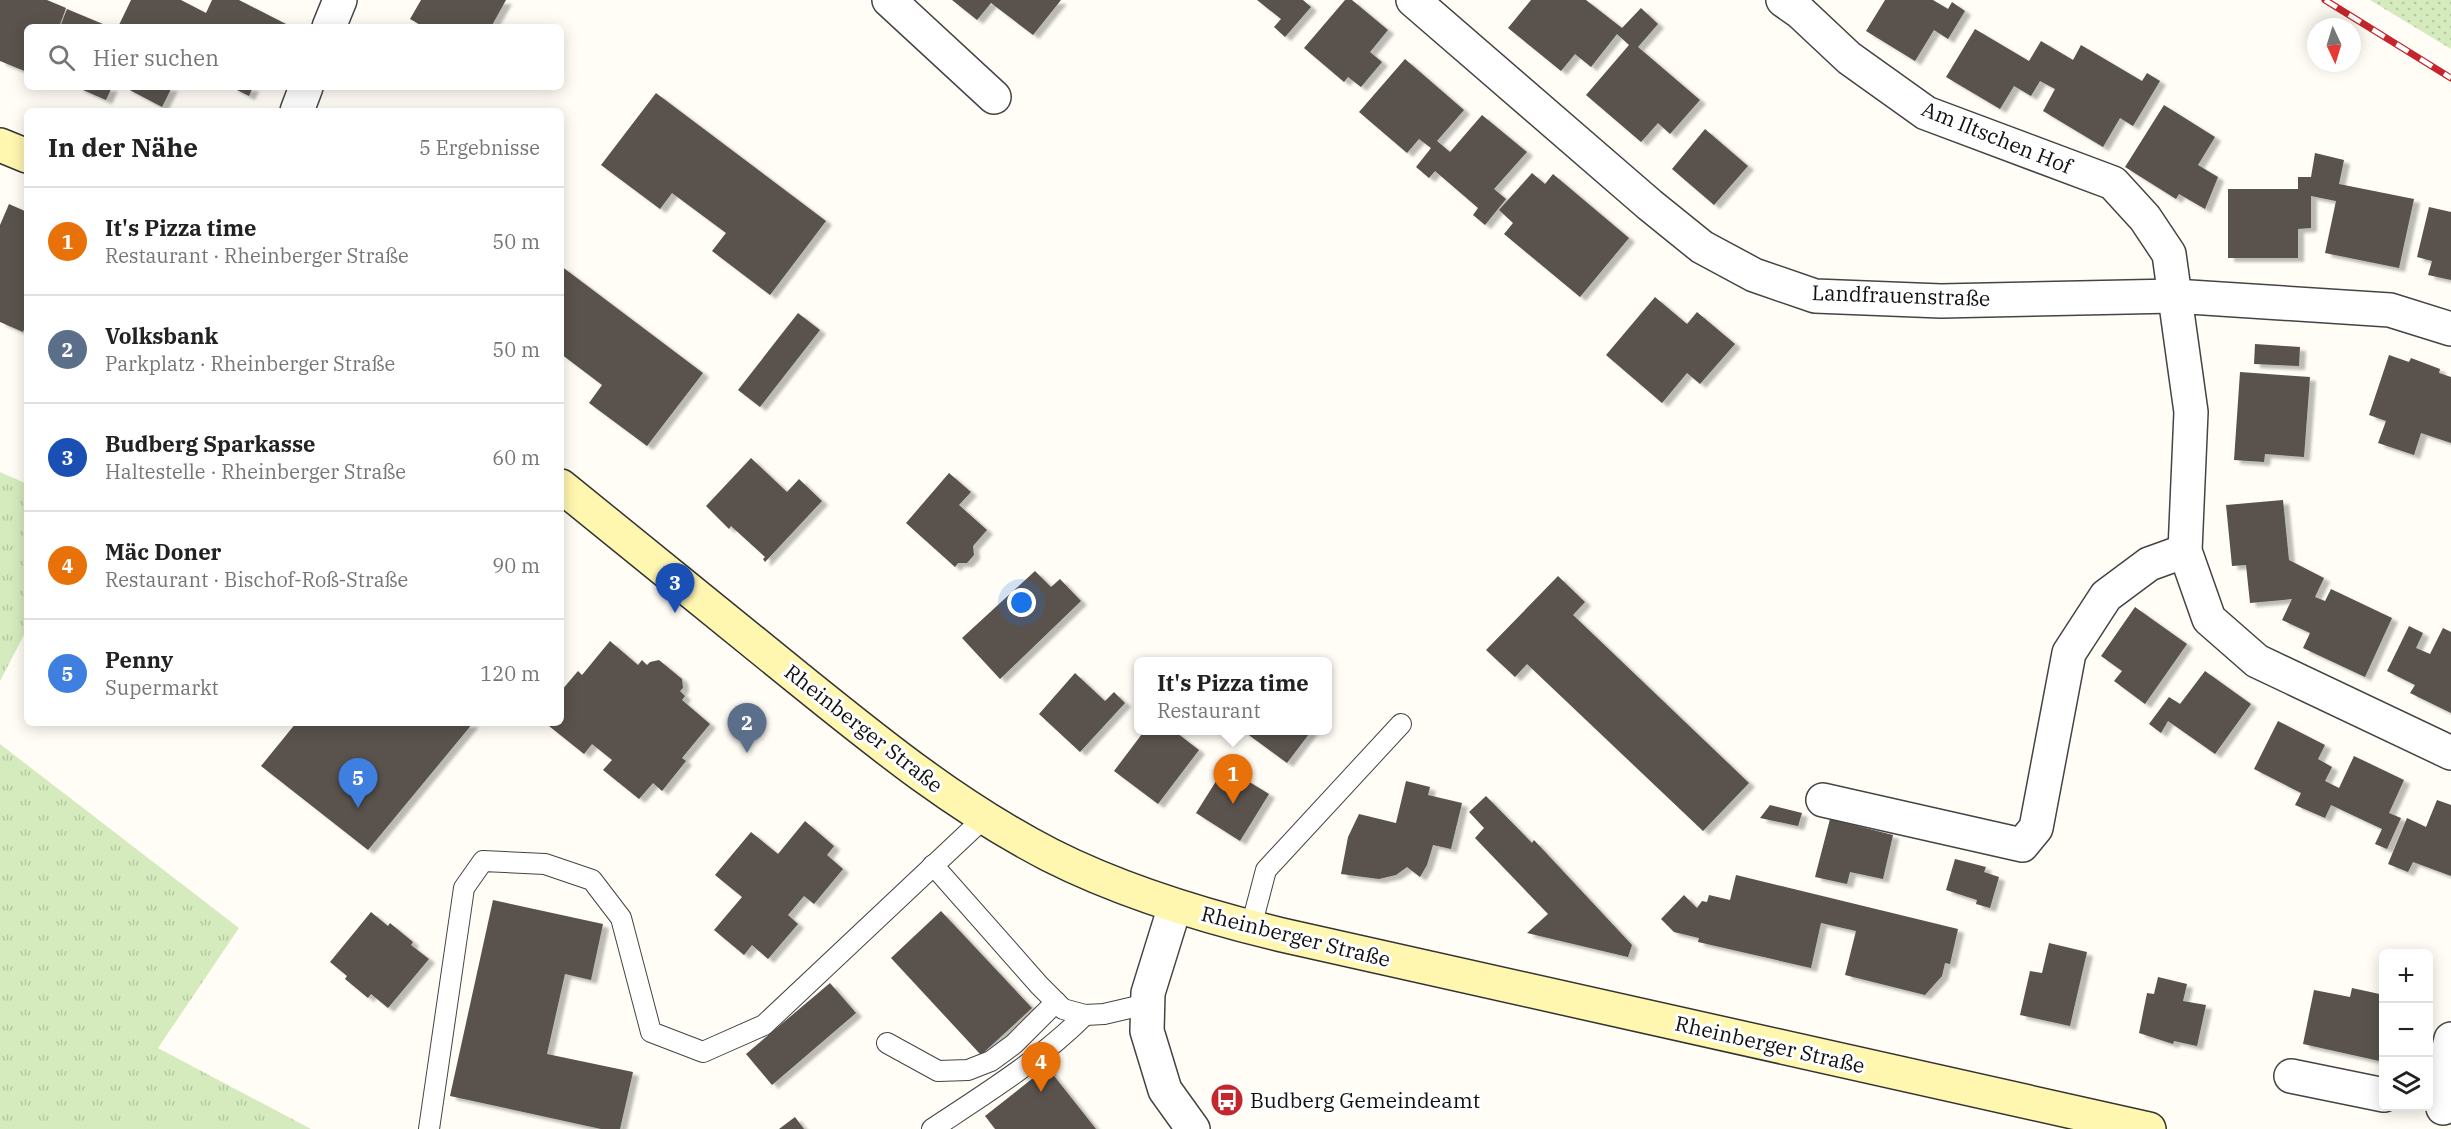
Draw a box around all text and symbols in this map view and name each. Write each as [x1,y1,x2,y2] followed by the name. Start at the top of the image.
[2307,18,2361,72] north arrow
[24,24,564,90] search box
[45,41,78,74] icon: search
[93,43,219,72] text: Hier suchen
[1918,94,2078,181] street label: Am Iltschen Hof
[48,130,198,164] text: In der Nähe
[419,134,540,161] text: 5 Ergebnisse
[105,213,256,242] text: It's Pizza time
[62,228,74,255] text: 1
[492,228,540,255] text: 50 m
[105,242,409,269] text: Restaurant · Rheinberger Straße
[1811,278,1991,312] street label: Landfrauenstraße
[105,321,218,350] text: Volksbank
[62,336,74,363] text: 2
[492,336,540,363] text: 50 m
[105,350,395,377] text: Parkplatz · Rheinberger Straße
[105,429,316,458] text: Budberg Sparkasse
[62,444,74,471] text: 3
[492,444,540,471] text: 60 m
[105,458,406,485] text: Haltestelle · Rheinberger Straße
[105,537,221,566] text: Mäc Doner
[62,552,74,579] text: 4
[492,552,540,579] text: 90 m
[656,564,694,613] pin: 3
[105,566,408,593] text: Restaurant · Bischof-Roß-Straße
[1007,588,1036,617] your location
[105,645,173,674] text: Penny
[779,657,949,799] street label: Rheinberger Straße
[1134,657,1332,735] popup
[62,660,74,687] text: 5
[480,660,540,687] text: 120 m
[1157,668,1309,697] text: It's Pizza time
[105,674,219,701] text: Supermarkt
[1157,697,1261,724] text: Restaurant
[728,704,766,753] pin: 2
[1214,754,1252,804] pin: 1
[338,758,378,808] pin: 5
[1199,899,1393,973] street label: Rheinberger Straße
[2379,949,2433,1111] map controls
[2379,949,2433,1003] button: +
[2379,1003,2433,1057] button: −
[1672,1009,1868,1079] street label: Rheinberger Straße
[1022,1042,1060,1092] pin: 4
[2379,1057,2433,1111] button: layers
[1209,1082,1245,1118] bus stop icon: Budberg Gemeindeamt
[1250,1086,1480,1114] place label: Budberg Gemeindeamt

